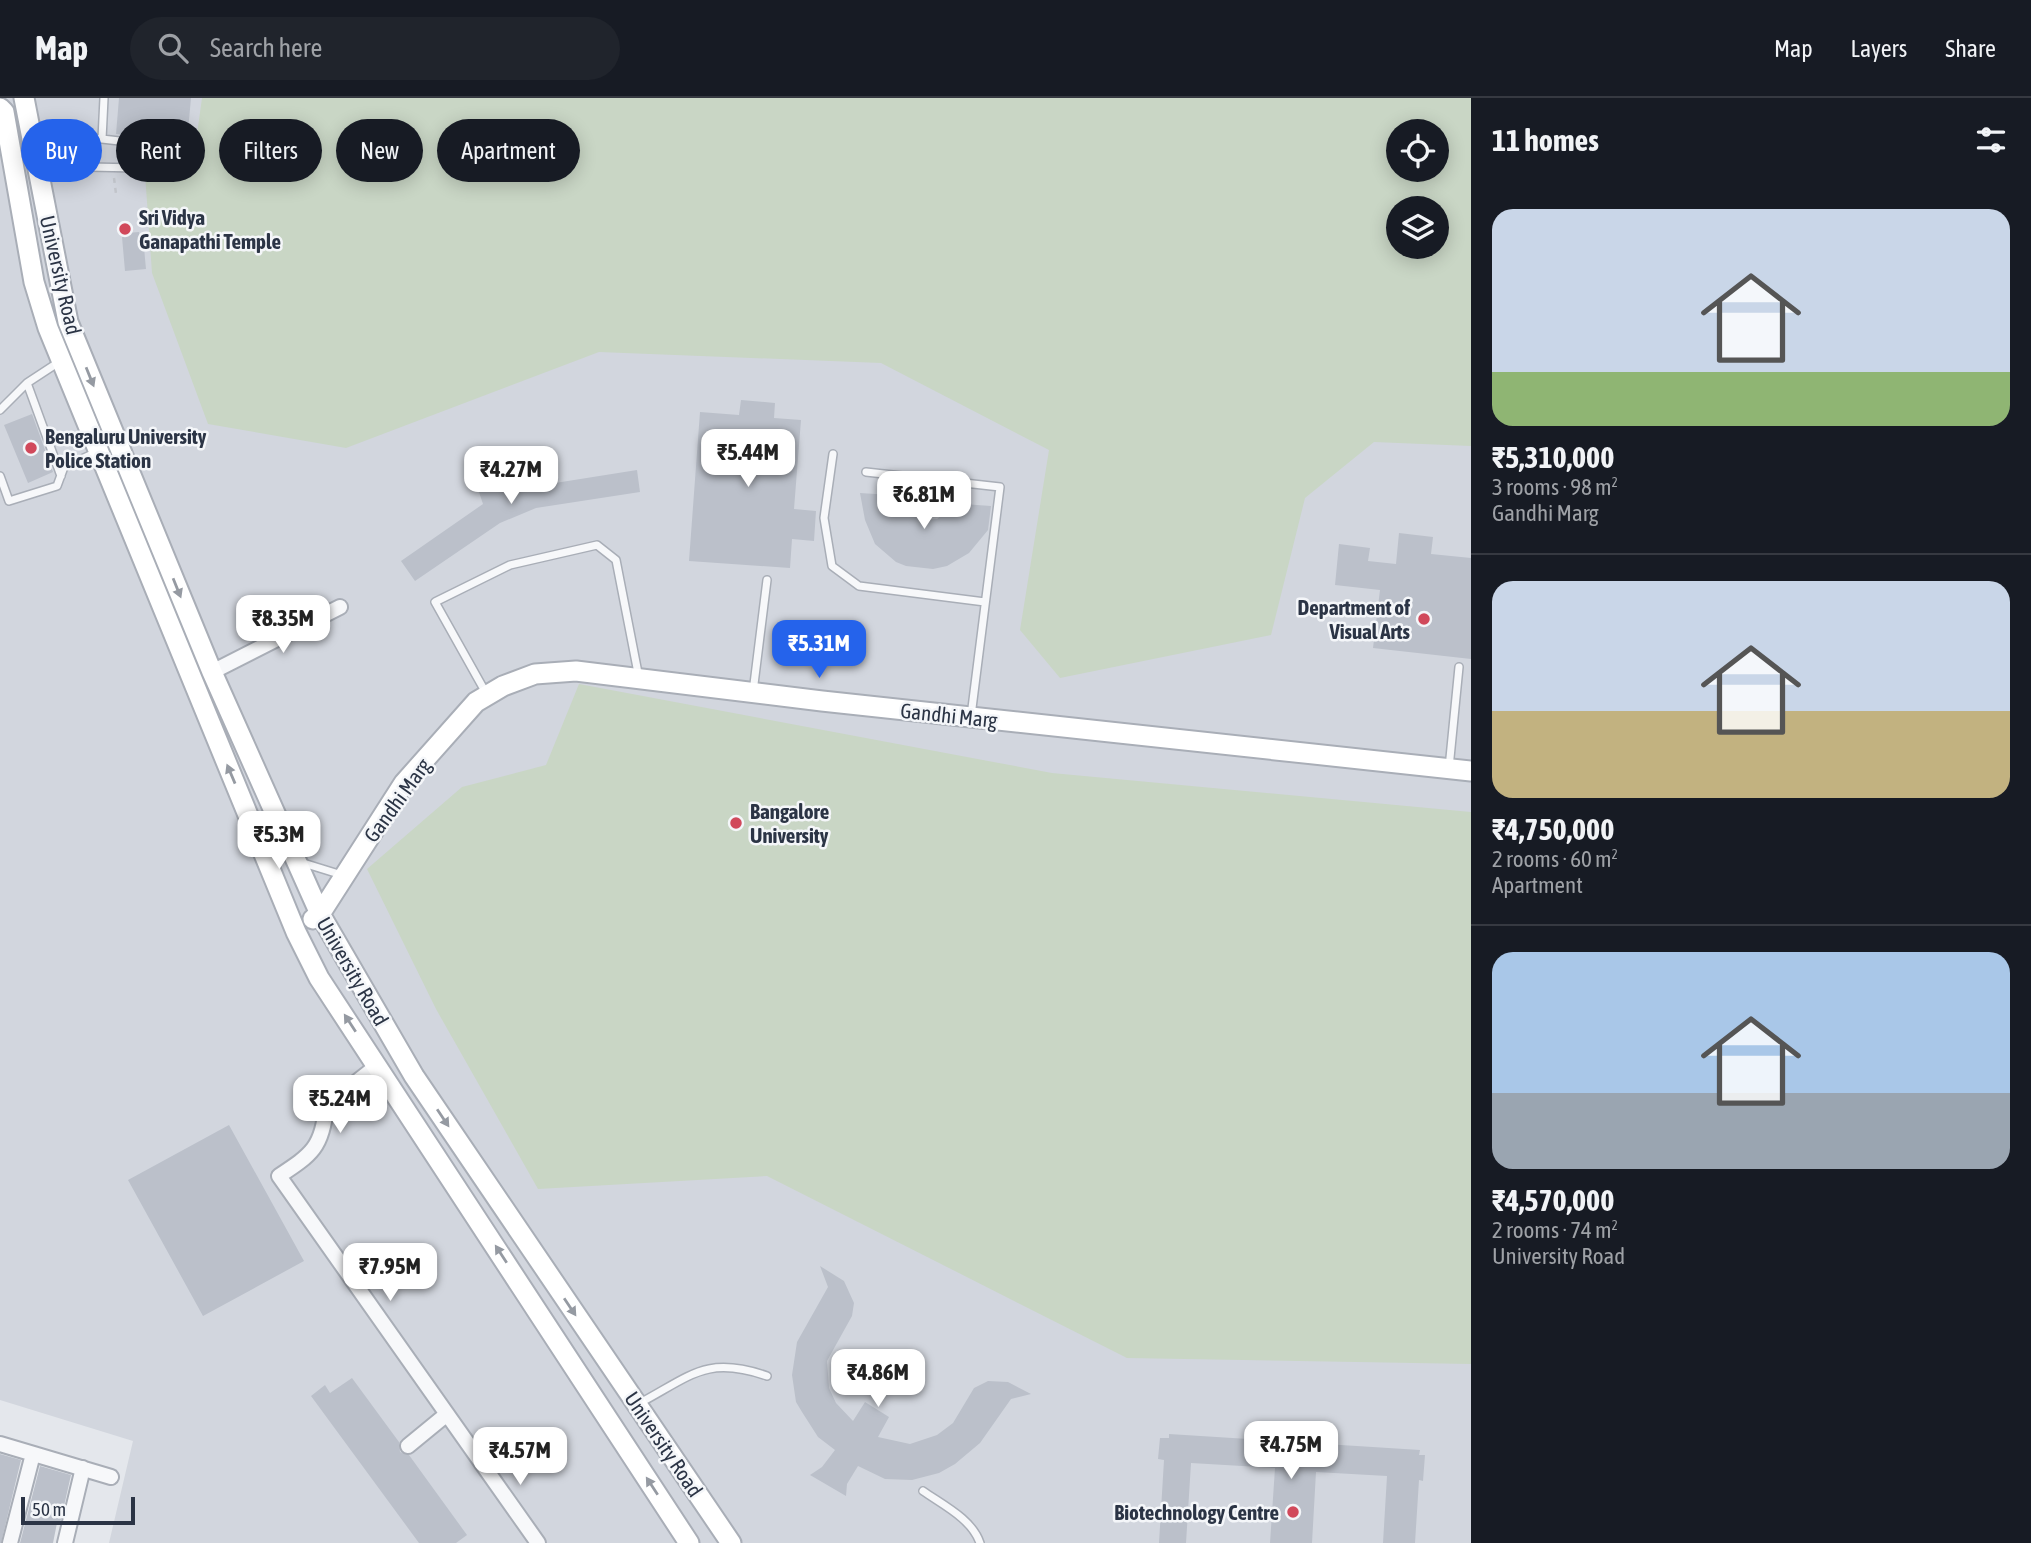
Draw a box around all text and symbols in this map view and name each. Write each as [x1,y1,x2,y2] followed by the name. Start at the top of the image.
[130,17,620,80] search box
[35,29,88,67] text: Map
[154,29,192,67] icon: search
[210,33,322,63] text: Search here
[1774,35,1813,62] text: Map
[1851,35,1907,62] text: Layers
[1945,35,1996,62] text: Share
[21,119,102,182] chip: Buy
[116,119,205,182] chip: Rent
[219,119,322,182] chip: Filters
[336,119,423,182] chip: New
[437,119,580,182] chip: Apartment
[1386,119,1449,259] map controls
[1386,119,1449,182] button: locate
[1972,121,2010,159] icon: filters
[1492,123,1599,157] text: 11 homes
[1386,196,1449,259] button: layers
[139,205,281,253] place label: Sri Vidya Ganapathi Temple
[36,213,86,337] street label: University Road
[117,221,133,237] marker: Sri Vidya Ganapathi Temple
[1688,255,1814,381] icon: home
[85,367,96,388] one-way arrow
[45,424,207,472] place label: Bengaluru University Police Station
[691,430,805,489] pin: ₹5.44M
[717,439,779,465] text: ₹5.44M
[23,440,39,456] marker: Bengaluru University Police Station
[1492,440,1614,474] text: ₹5,310,000
[454,446,568,506] pin: ₹4.27M
[480,456,542,482] text: ₹4.27M
[867,472,981,531] pin: ₹6.81M
[1492,474,1618,500] text: 3 rooms · 98 m²
[893,481,955,507] text: ₹6.81M
[1492,500,1599,526] text: Gandhi Marg
[172,577,183,598] one-way arrow
[1298,595,1411,643] place label: Department of Visual Arts
[226,596,340,655] pin: ₹8.35M
[252,605,314,631] text: ₹8.35M
[1416,611,1432,627] marker: Department of Visual Arts
[762,620,876,680] pin: ₹5.31M
[1688,627,1814,753] icon: home
[788,630,850,656] text: ₹5.31M
[899,698,999,732] street label: Gandhi Marg
[359,754,435,846] street label: Gandhi Marg
[225,764,236,785] one-way arrow
[750,799,829,847] place label: Bangalore University
[230,812,328,871] pin: ₹5.3M
[1492,812,1614,846] text: ₹4,750,000
[728,815,744,831] marker: Bangalore University
[253,821,305,847] text: ₹5.3M
[1492,846,1618,872] text: 2 rooms · 60 m²
[1492,872,1583,898] text: Apartment
[312,912,394,1030] street label: University Road
[1688,998,1814,1124] icon: home
[344,1013,357,1032] one-way arrow
[283,1076,397,1135] pin: ₹5.24M
[309,1085,371,1111] text: ₹5.24M
[436,1109,449,1128] one-way arrow
[1492,1183,1614,1217] text: ₹4,570,000
[1492,1217,1618,1243] text: 2 rooms · 74 m²
[1492,1243,1625,1269] text: University Road
[333,1244,447,1303] pin: ₹7.95M
[495,1244,508,1264] one-way arrow
[359,1253,421,1279] text: ₹7.95M
[563,1298,577,1316] one-way arrow
[821,1350,935,1409] pin: ₹4.86M
[847,1359,909,1385] text: ₹4.86M
[620,1387,708,1501] street label: University Road
[1234,1422,1348,1481] pin: ₹4.75M
[463,1428,577,1487] pin: ₹4.57M
[1260,1431,1322,1457] text: ₹4.75M
[489,1437,551,1463] text: ₹4.57M
[646,1476,659,1495] one-way arrow
[21,1494,135,1526] scale bar
[32,1498,66,1520] text: 50 m
[1114,1500,1279,1524] place label: Biotechnology Centre
[1285,1504,1301,1520] marker: Biotechnology Centre

